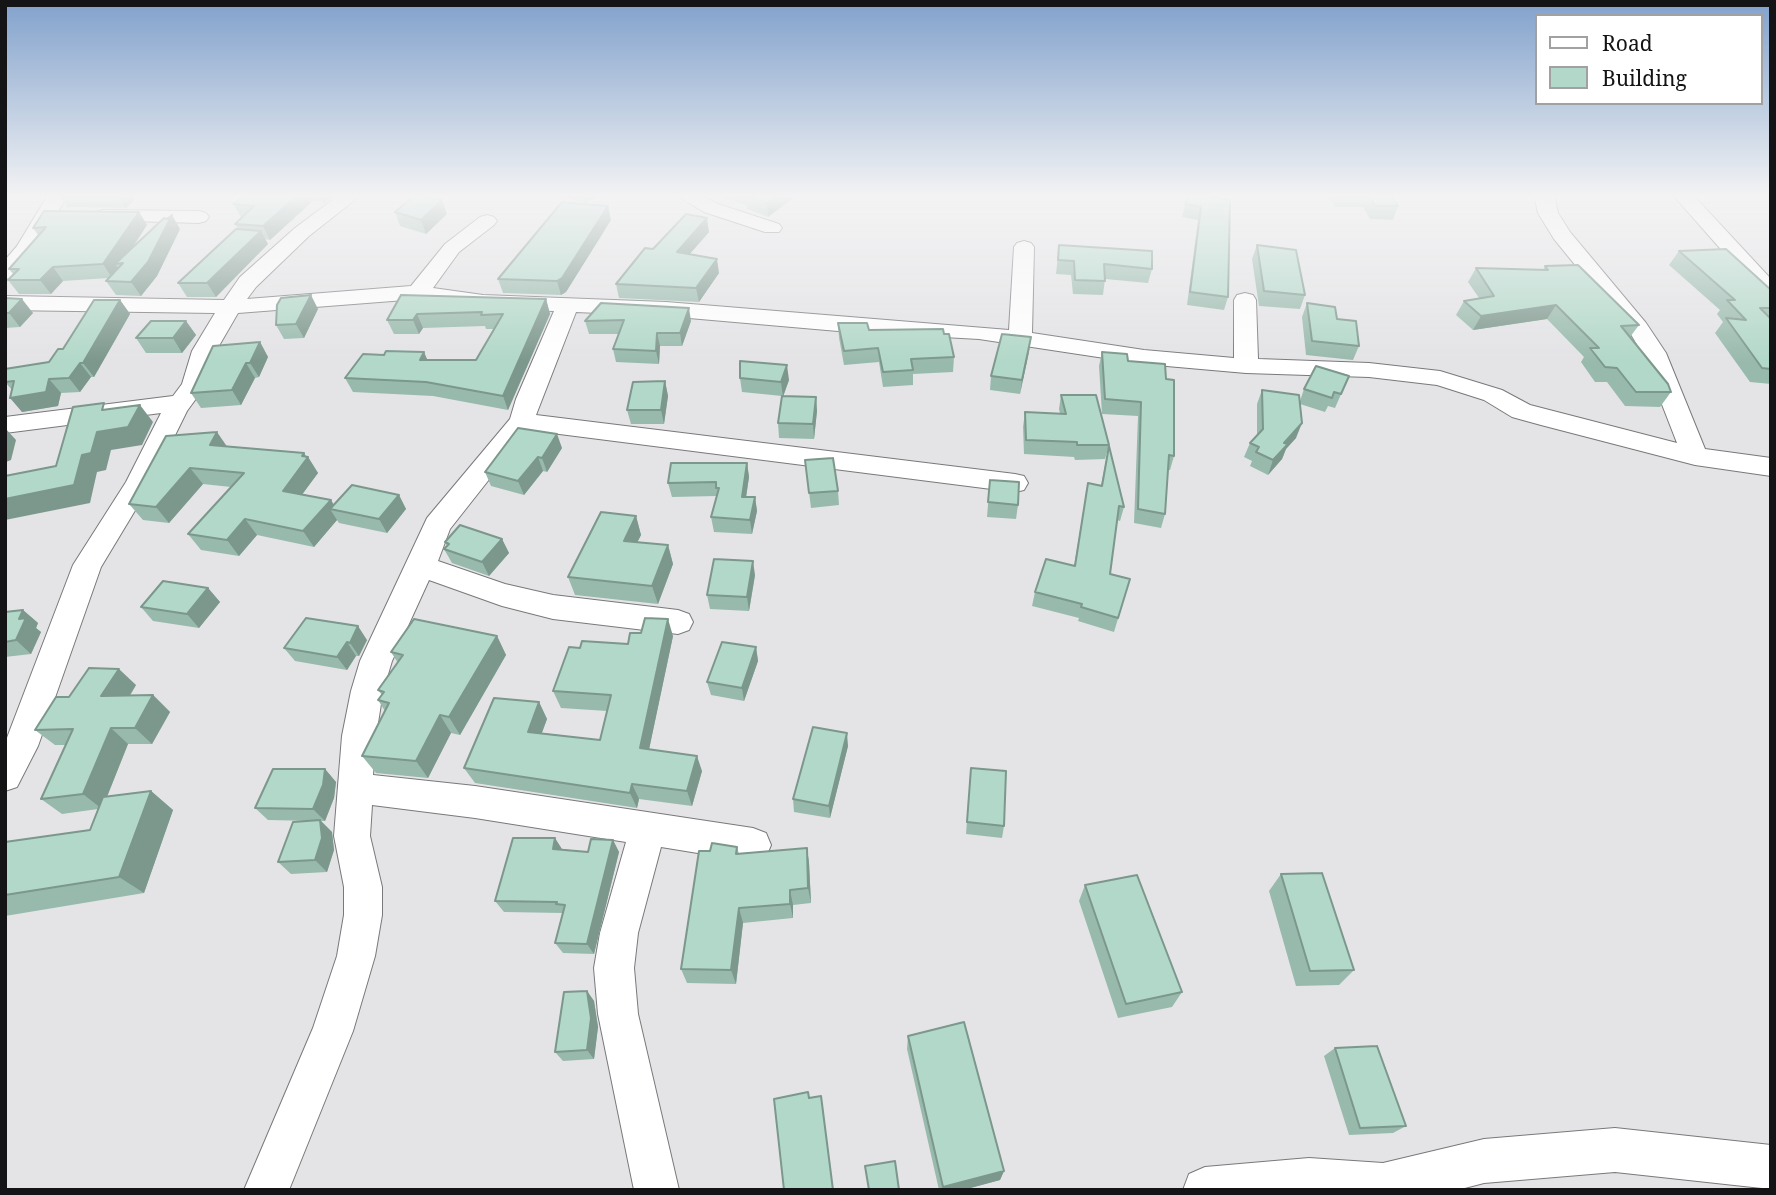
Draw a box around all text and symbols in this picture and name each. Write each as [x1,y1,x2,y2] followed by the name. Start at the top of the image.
[1534,14,1762,105] legend
[1602,29,1653,57] text: Road
[1602,64,1687,92] text: Building

